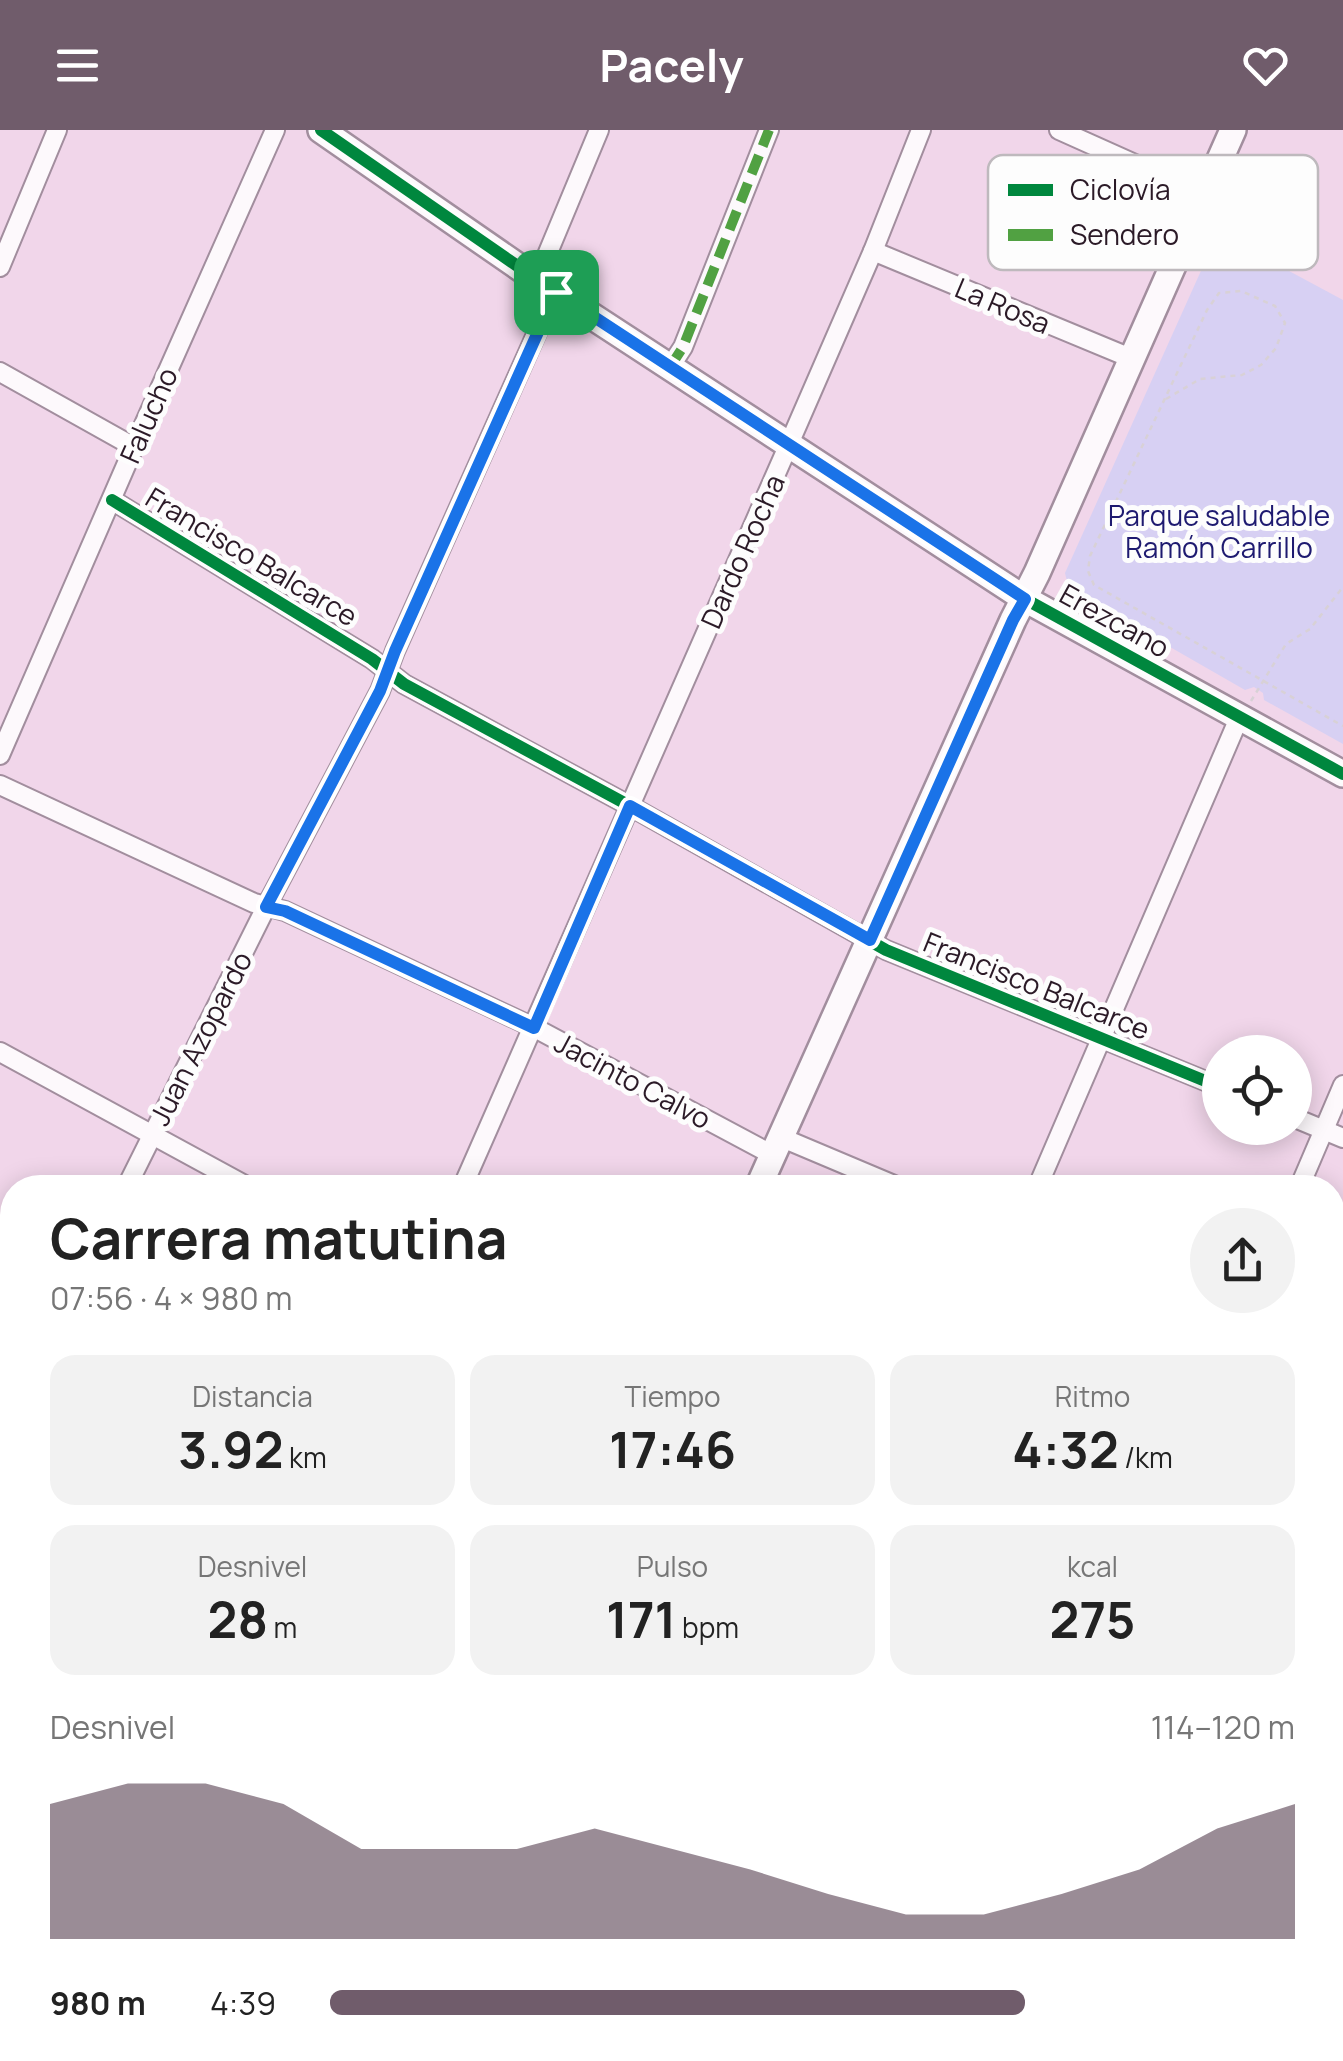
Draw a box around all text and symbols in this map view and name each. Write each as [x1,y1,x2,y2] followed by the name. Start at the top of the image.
[599,34,744,96] text: Pacely
[50,38,105,93] icon: menu
[1238,38,1293,93] icon: heart
[988,155,1318,270] legend
[1070,170,1171,208] text: Ciclovía
[1070,215,1179,253] text: Sendero
[514,250,599,335] pin
[529,265,584,320] icon: arrive
[950,268,1056,342] street label: La Rosa
[110,361,186,469] street label: Falucho
[691,468,793,634] street label: Dardo Rocha
[139,478,365,634] street label: Francisco Balcarce
[1108,496,1330,566] park label: Parque saludable Ramón Carrillo
[1053,574,1177,666] street label: Erezcano
[918,922,1156,1048] street label: Francisco Balcarce
[140,945,260,1131] street label: Juan Azopardo
[548,1023,718,1137] street label: Jacinto Calvo
[1202,1035,1312,1145] map controls
[1202,1035,1312,1145] button: locate
[50,1200,507,1276] text: Carrera matutina
[1190,1208,1295,1313] button: share
[50,1276,292,1320] text: 07:56 · 4 × 980 m
[192,1377,313,1415] text: Distancia
[624,1377,721,1415] text: Tiempo
[1055,1377,1130,1415] text: Ritmo
[178,1415,283,1483] text: 3.92
[609,1415,736,1483] text: 17:46
[1012,1415,1119,1483] text: 4:32
[283,1438,327,1476] text: km
[1119,1438,1173,1476] text: /km
[198,1547,307,1585] text: Desnivel
[637,1547,708,1585] text: Pulso
[1067,1547,1118,1585] text: kcal
[208,1585,268,1653] text: 28
[606,1585,676,1653] text: 171
[1050,1585,1135,1653] text: 275
[268,1608,297,1646] text: m
[676,1608,739,1646] text: bpm
[50,1705,175,1749] text: Desnivel
[1151,1705,1295,1749] text: 114–120 m
[50,1981,146,2025] text: 980 m
[210,1981,276,2025] text: 4:39

